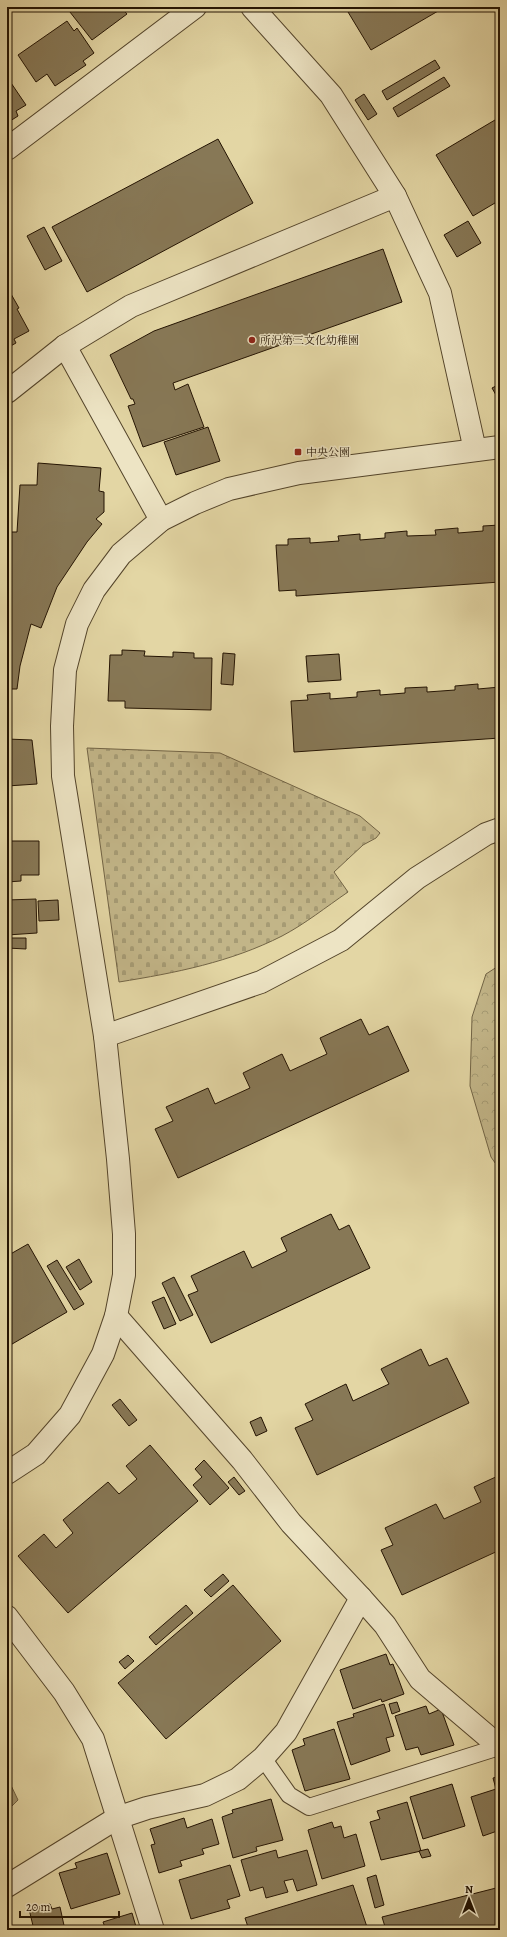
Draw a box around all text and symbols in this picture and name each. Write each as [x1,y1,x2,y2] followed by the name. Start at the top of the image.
[260,333,359,348] place label: 所沢第三文化幼稚園
[247,335,257,345] marker: 所沢第三文化幼稚園
[306,445,350,460] place label: 中央公園
[293,447,303,457] marker: 中央公園
[449,1879,489,1919] north arrow
[465,1882,473,1897] text: N
[20,1893,119,1919] scale bar
[26,1899,50,1915] text: 20 m

